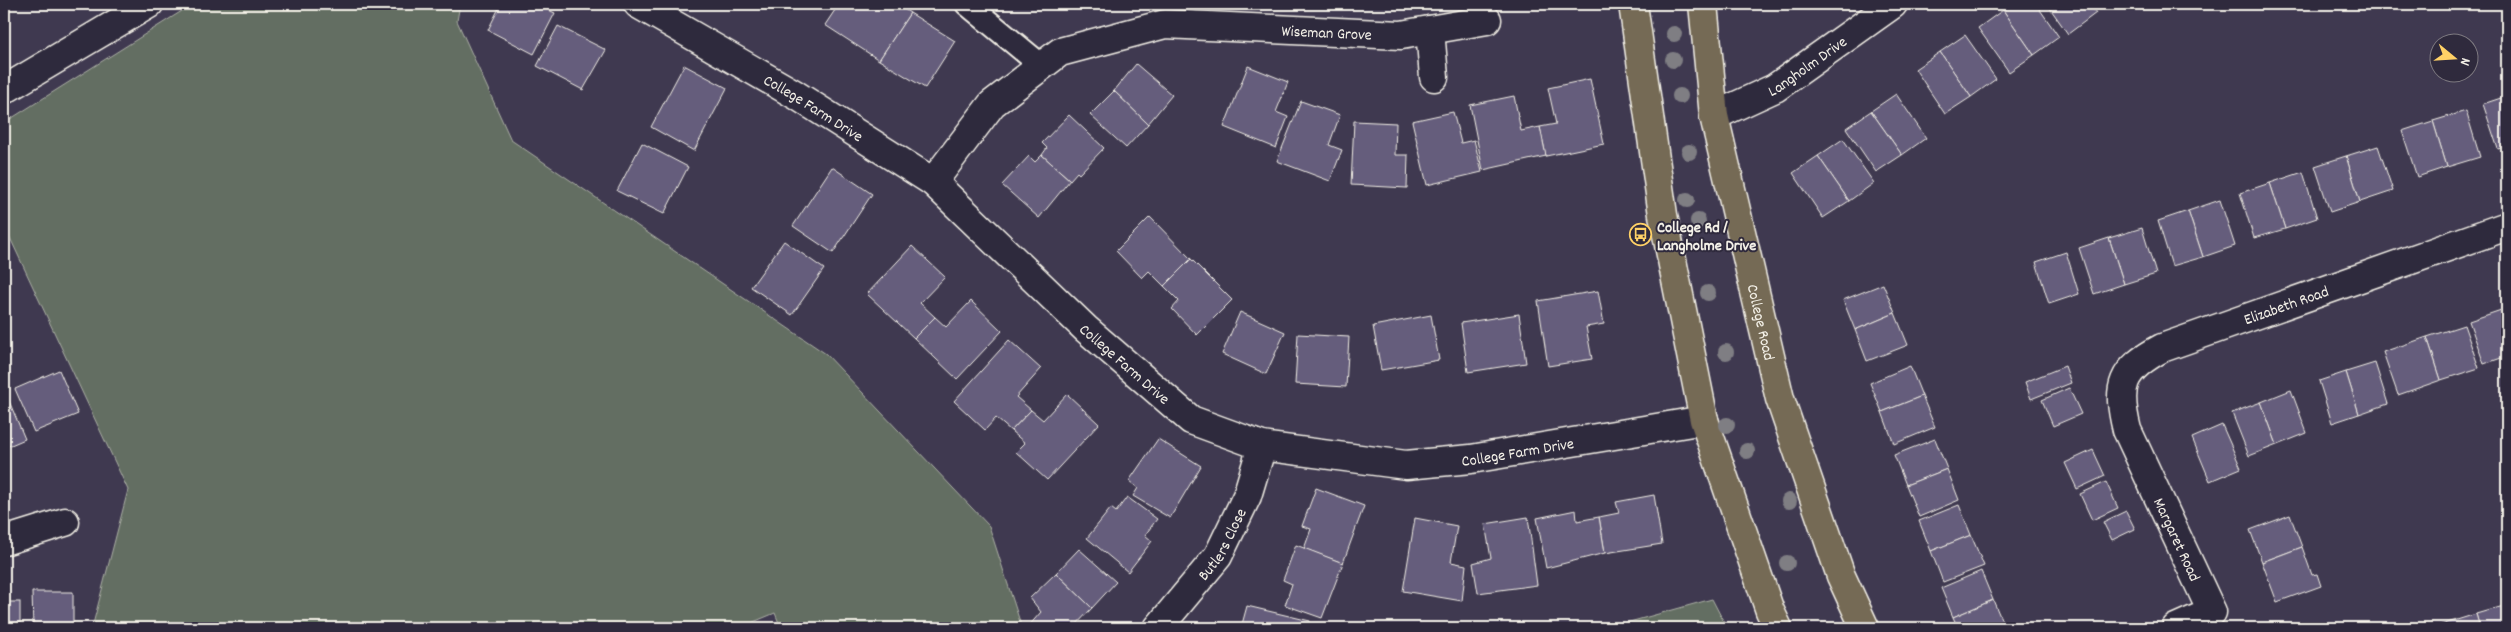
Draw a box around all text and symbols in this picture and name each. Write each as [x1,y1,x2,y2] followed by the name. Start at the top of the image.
[1281,20,1372,48] street label: Wiseman Grove
[1765,31,1852,104] street label: Langholm Drive
[2428,32,2478,82] north arrow
[2454,55,2475,68] text: N
[759,70,867,149] street label: College Farm Drive
[1657,217,1756,258] place label: College Rd / Langholme Drive
[1629,223,1653,247] bus stop icon: College Rd / Langholme Drive
[2241,281,2332,332] street label: Elizabeth Road
[1740,282,1780,363] street label: College Road
[1073,319,1174,411] street label: College Farm Drive
[1461,433,1576,474] street label: College Farm Drive
[2146,495,2205,586] street label: Margaret Road
[1193,505,1253,586] street label: Butlers Close

